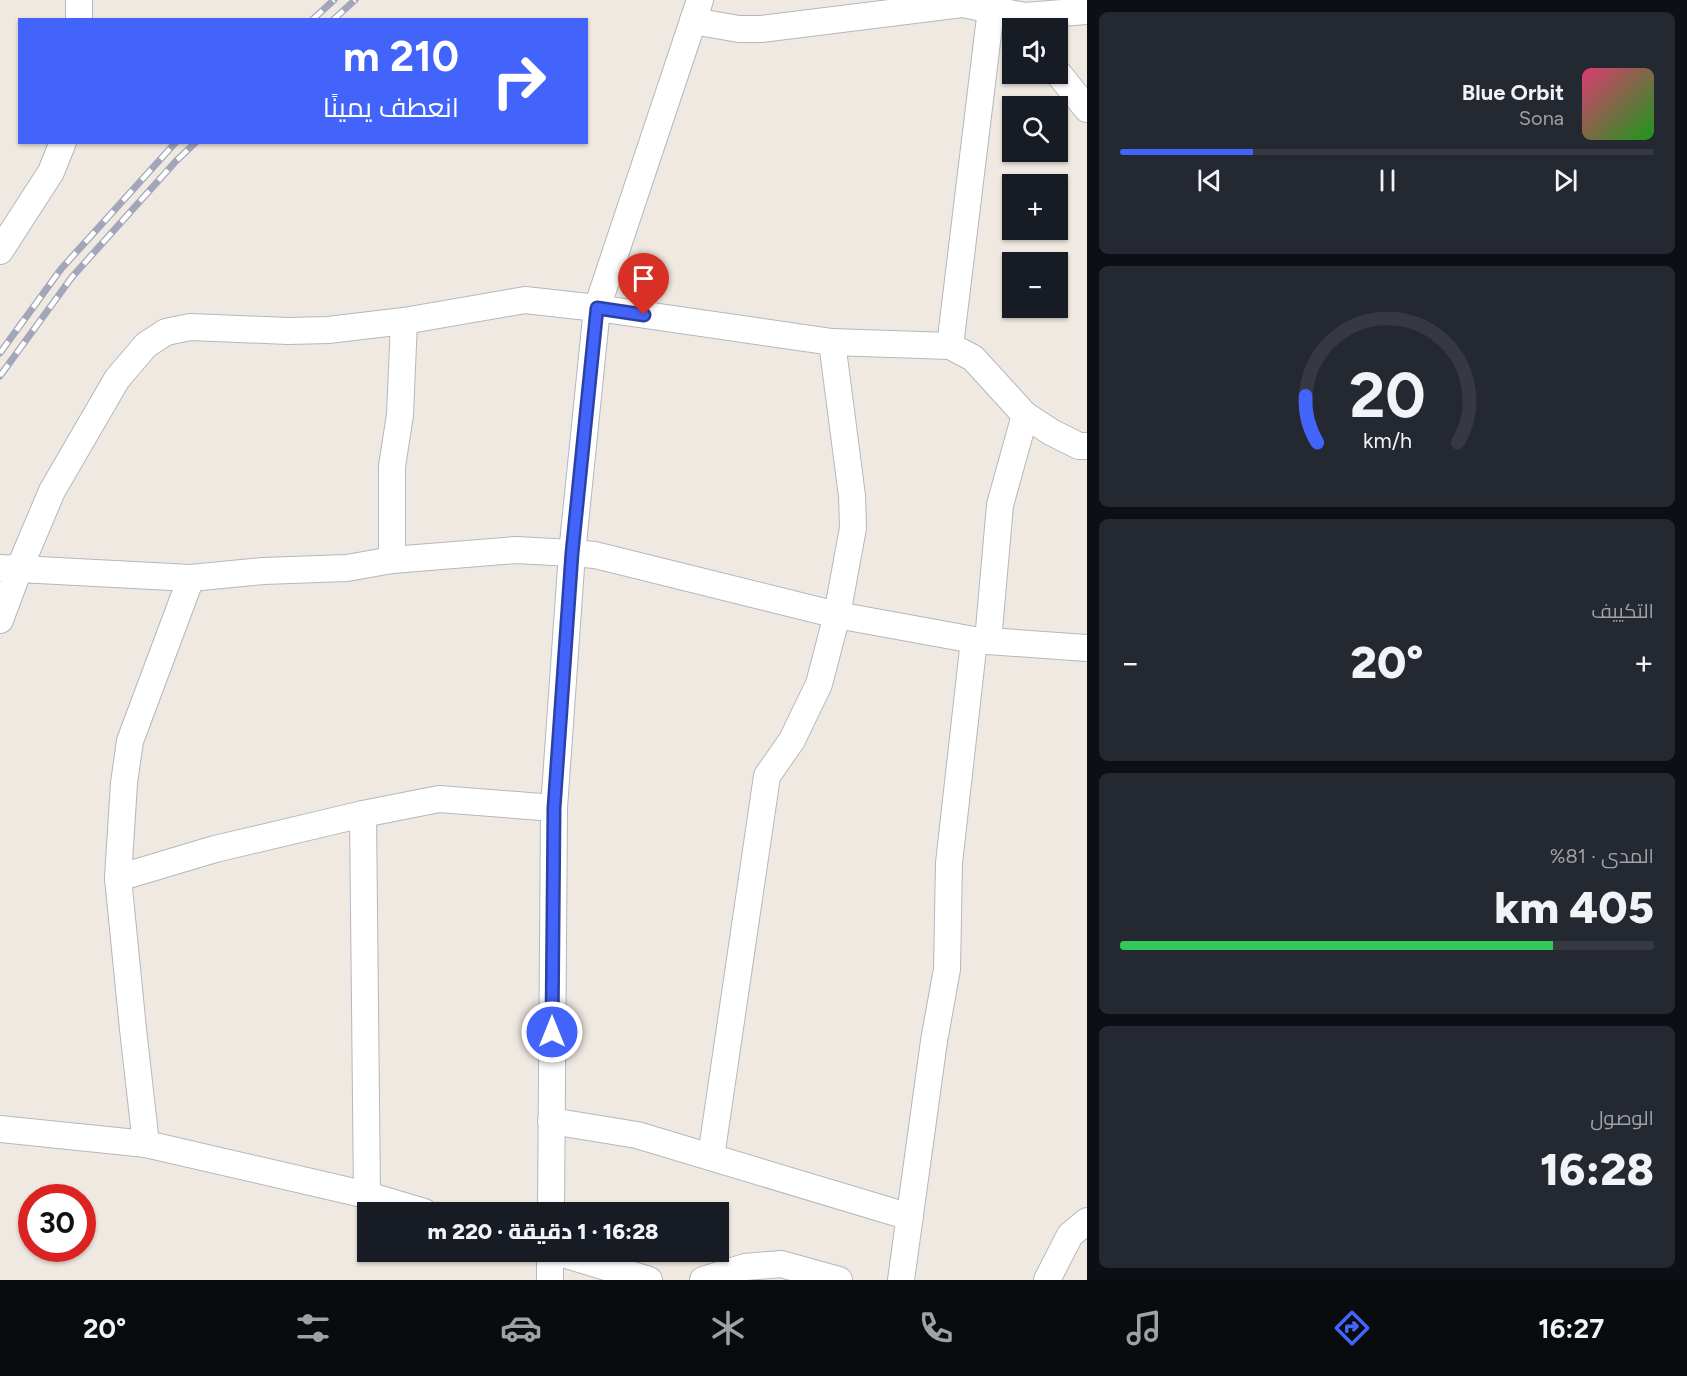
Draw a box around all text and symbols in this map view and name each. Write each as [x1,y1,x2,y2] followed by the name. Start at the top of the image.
[1002,18,1068,318] map controls
[1002,18,1068,84] button: sound
[343,31,459,82] text: 210 m
[480,42,558,120] icon: right
[1462,79,1564,106] text: Blue Orbit
[323,91,459,124] text: انعطف يمينًا
[1002,96,1068,162] button: search
[1519,106,1564,130] text: Sona
[1193,164,1226,197] icon: previous
[1371,164,1404,197] icon: pause
[1549,164,1582,197] icon: next
[1002,174,1068,240] button: +
[1002,252,1068,318] button: −
[618,253,669,315] pin
[627,262,660,295] icon: arrive
[1349,359,1425,434] text: 20
[1363,429,1411,454] text: km/h
[1591,599,1654,623] text: التكييف
[1350,635,1424,689] text: 20°
[1120,643,1141,682] text: −
[1633,643,1654,682] text: +
[1550,844,1654,868] text: المدى · 81%
[1494,880,1654,934] text: 405 km
[520,1000,584,1064] position arrow
[1590,1106,1654,1130] text: الوصول
[1540,1142,1654,1196] text: 16:28
[18,1184,96,1262] speed limit sign: 30
[427,1218,659,1245] text: 16:28 · 1 دقيقة · 220 m
[292,1307,334,1349] icon: filters
[500,1307,542,1349] icon: car
[707,1307,749,1349] icon: climate
[915,1307,957,1349] icon: phone
[1123,1307,1165,1349] icon: music
[1331,1307,1373,1349] icon: directions
[83,1312,126,1345] text: 20°
[1538,1312,1604,1345] text: 16:27

